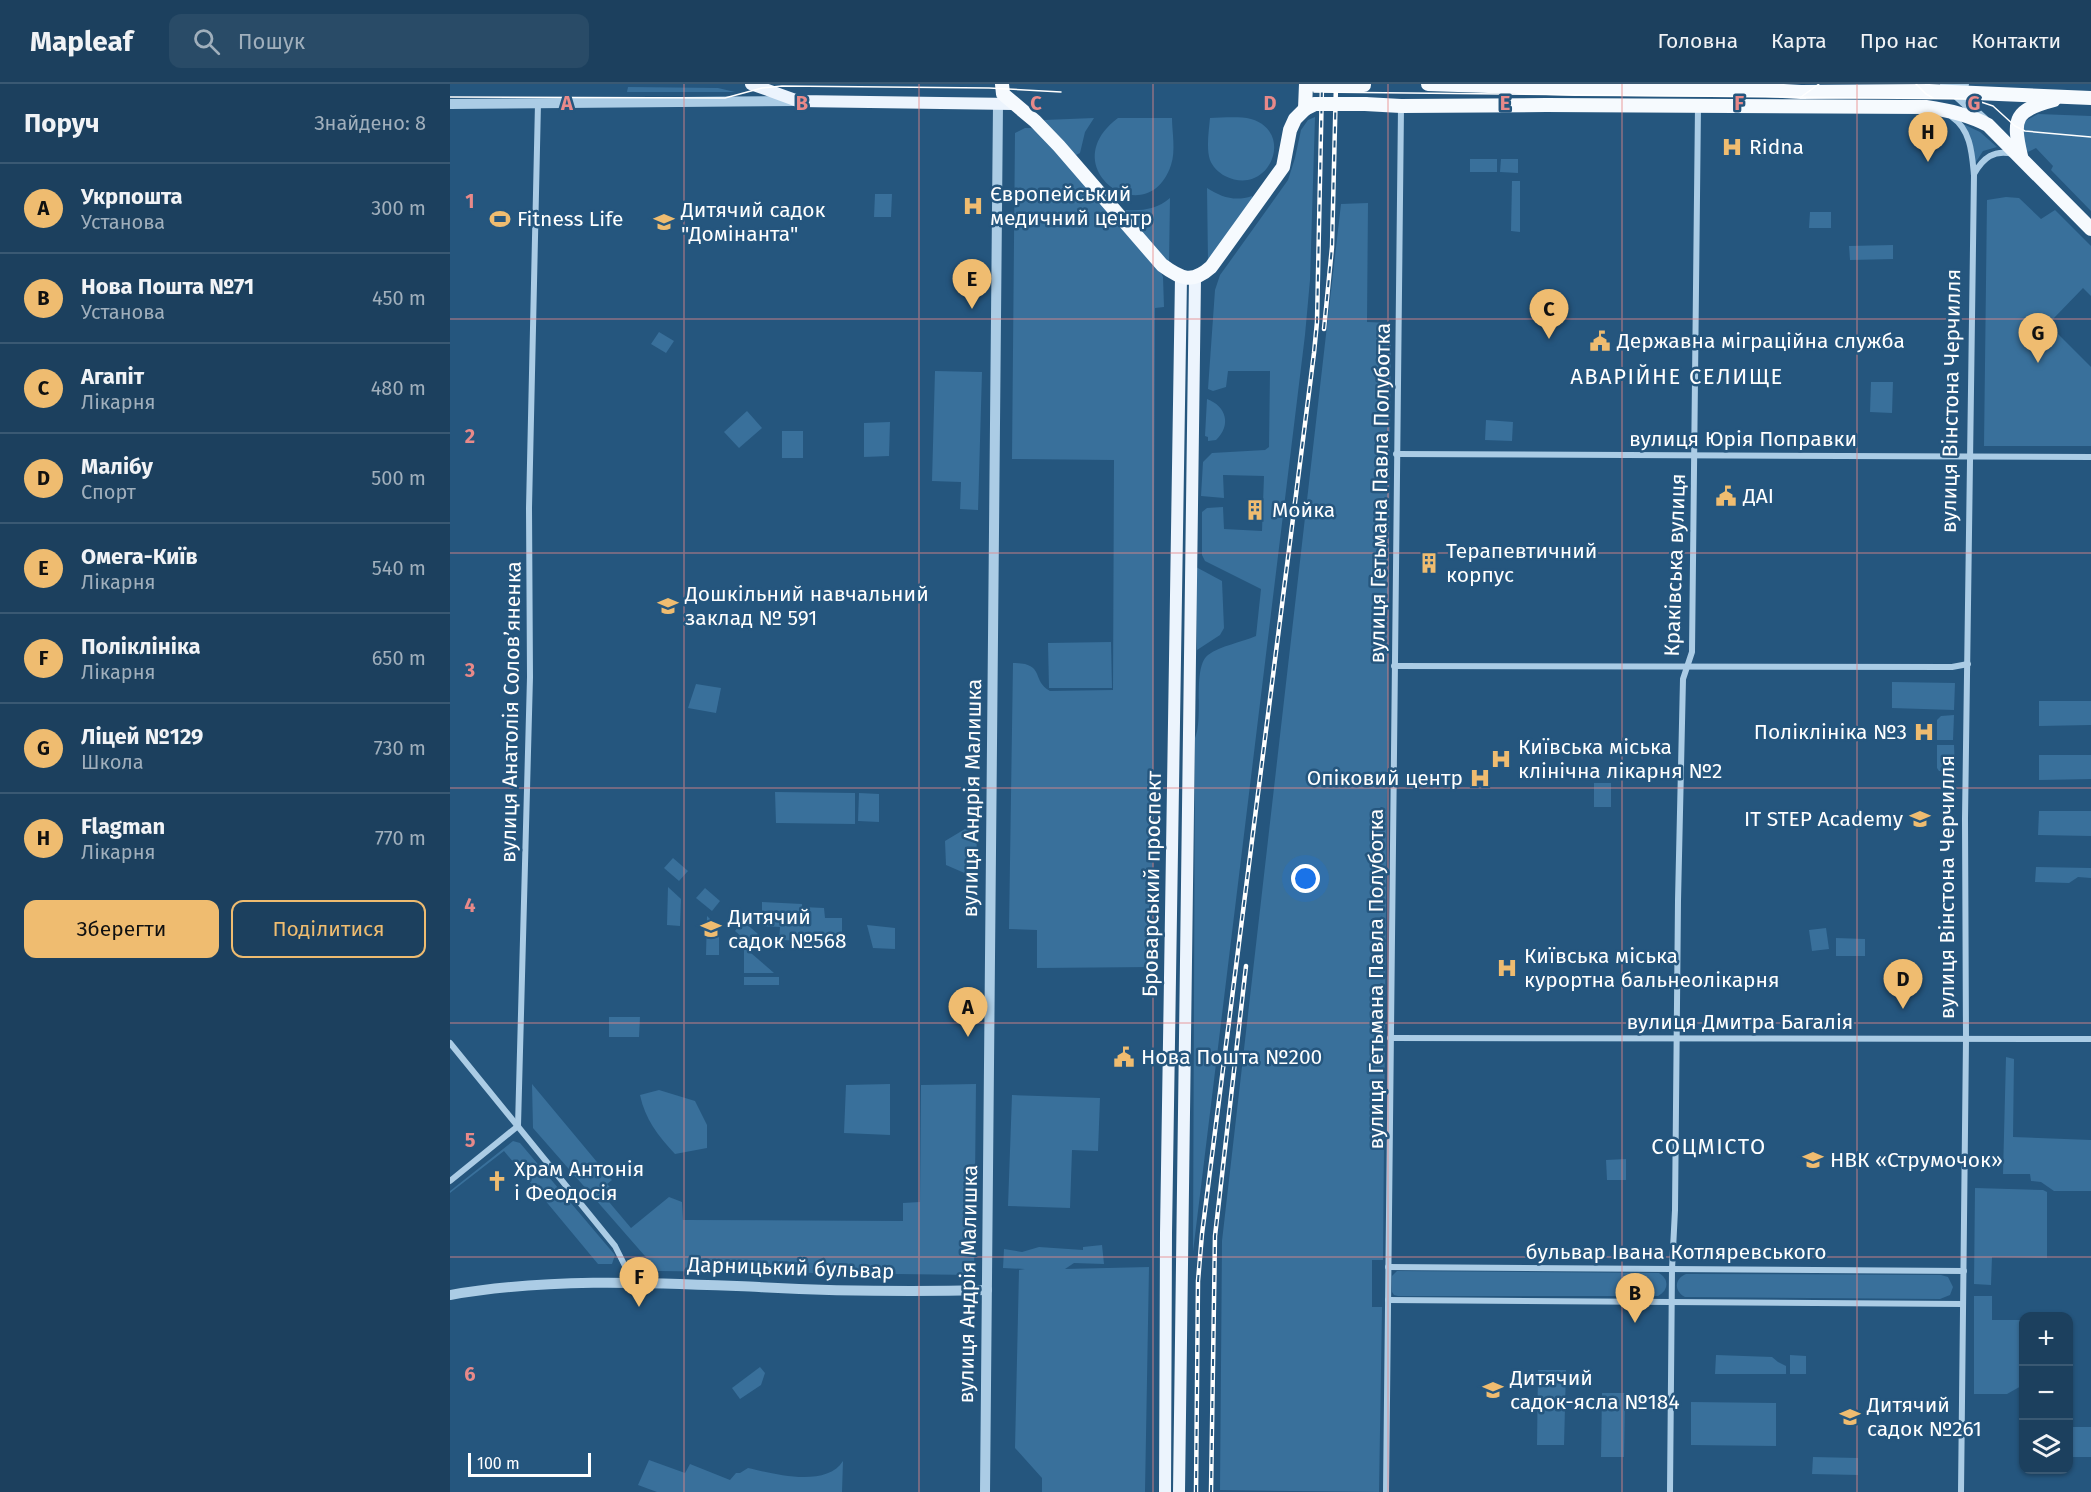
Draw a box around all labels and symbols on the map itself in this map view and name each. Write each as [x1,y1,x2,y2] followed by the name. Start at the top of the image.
[560,91,574,115] text: A
[796,91,808,115] text: B
[1030,91,1042,115] text: C
[1263,91,1277,115] text: D
[1500,91,1510,115] text: E
[1734,91,1744,115] text: F
[1968,91,1980,115] text: G
[1908,112,1948,162] pin: H
[1749,134,1804,160] place label: Ridna
[1720,135,1744,159] hospital icon: Ridna
[990,181,1152,231] place label: Європейський медичний центр
[465,189,475,213] text: 1
[961,194,985,218] hospital icon: Європейський медичний центр
[680,197,826,247] place label: Дитячий садок "Домінанта"
[517,206,623,232] place label: Fitness Life
[488,207,512,231] sports icon: Fitness Life
[652,210,676,234] school or university icon: Дитячий садок "Домінанта"
[952,260,992,309] pin: E
[1936,269,1966,533] street label: вулиця Вінстона Черчилля
[1530,290,1568,339] pin: C
[2018,314,2058,363] pin: G
[1364,322,1396,664] street label: вулиця Гетьмана Павла Полуботка
[1616,328,1905,354] place label: Державна міграційна служба
[1588,329,1612,353] public building icon: Державна міграційна служба
[1570,363,1784,390] district label: АВАРІЙНЕ СЕЛИЩЕ
[465,424,475,448] text: 2
[1629,426,1857,452] street label: вулиця Юрія Поправки
[1659,473,1691,657] street label: Краківська вулиця
[1742,483,1774,509] place label: ДАІ
[1714,484,1738,508] public building icon: ДАІ
[1272,497,1335,523] place label: Мойка
[1243,498,1267,522] building icon: Мойка
[1446,538,1597,588] place label: Терапевтичний корпус
[1417,551,1441,575] building icon: Терапевтичний корпус
[495,561,527,863] street label: вулиця Анатолія Соловʼяненка
[684,581,929,631] place label: Дошкільний навчальний заклад № 591
[656,594,680,618] school or university icon: Дошкільний навчальний заклад № 591
[464,658,475,682] text: 3
[957,678,987,918] street label: вулиця Андрія Малишка
[1754,719,1907,745] place label: Поліклініка №3
[1912,720,1936,744] hospital icon: Поліклініка №3
[1518,734,1722,784] place label: Київська міська клінічна лікарня №2
[1489,747,1513,771] hospital icon: Київська міська клінічна лікарня №2
[1934,755,1960,1019] street label: вулиця Вінстона Черчилля
[1307,765,1463,791] place label: Опіковий центр
[1468,766,1492,790] hospital icon: Опіковий центр
[1137,770,1167,997] street label: Броварський проспект
[1744,806,1904,832] place label: IT STEP Academy
[1908,807,1932,831] school or university icon: IT STEP Academy
[1363,809,1389,1149] street label: вулиця Гетьмана Павла Полуботка
[1291,864,1320,893] your location
[464,893,476,917] text: 4
[727,904,847,954] place label: Дитячий садок №568
[699,917,723,941] school or university icon: Дитячий садок №568
[1524,943,1780,993] place label: Київська міська курортна бальнеолікарня
[1495,956,1519,980] hospital icon: Київська міська курортна бальнеолікарня
[1884,960,1922,1009] pin: D
[948,988,988,1037] pin: A
[1627,1009,1853,1035] street label: вулиця Дмитра Багалія
[1141,1044,1322,1070] place label: Нова Пошта №200
[1112,1045,1136,1069] public building icon: Нова Пошта №200
[465,1128,476,1152] text: 5
[1651,1133,1767,1160] district label: СОЦМІСТО
[1830,1147,2003,1173] place label: НВК «Струмочок»
[1801,1148,1825,1172] school or university icon: НВК «Струмочок»
[514,1156,644,1206] place label: Храм Антонія і Феодосія
[953,1164,983,1404] street label: вулиця Андрія Малишка
[485,1169,509,1193] church icon: Храм Антонія і Феодосія
[1525,1239,1827,1265] street label: бульвар Івана Котляревського
[686,1251,895,1285] street label: Дарницький бульвар
[620,1258,658,1307] pin: F
[1616,1274,1654,1323] pin: B
[464,1362,476,1386] text: 6
[1509,1365,1680,1415] place label: Дитячий садок-ясла №184
[1481,1378,1505,1402] school or university icon: Дитячий садок-ясла №184
[1866,1392,1982,1442] place label: Дитячий садок №261
[1838,1405,1862,1429] school or university icon: Дитячий садок №261
[468,1450,591,1478] scale bar

